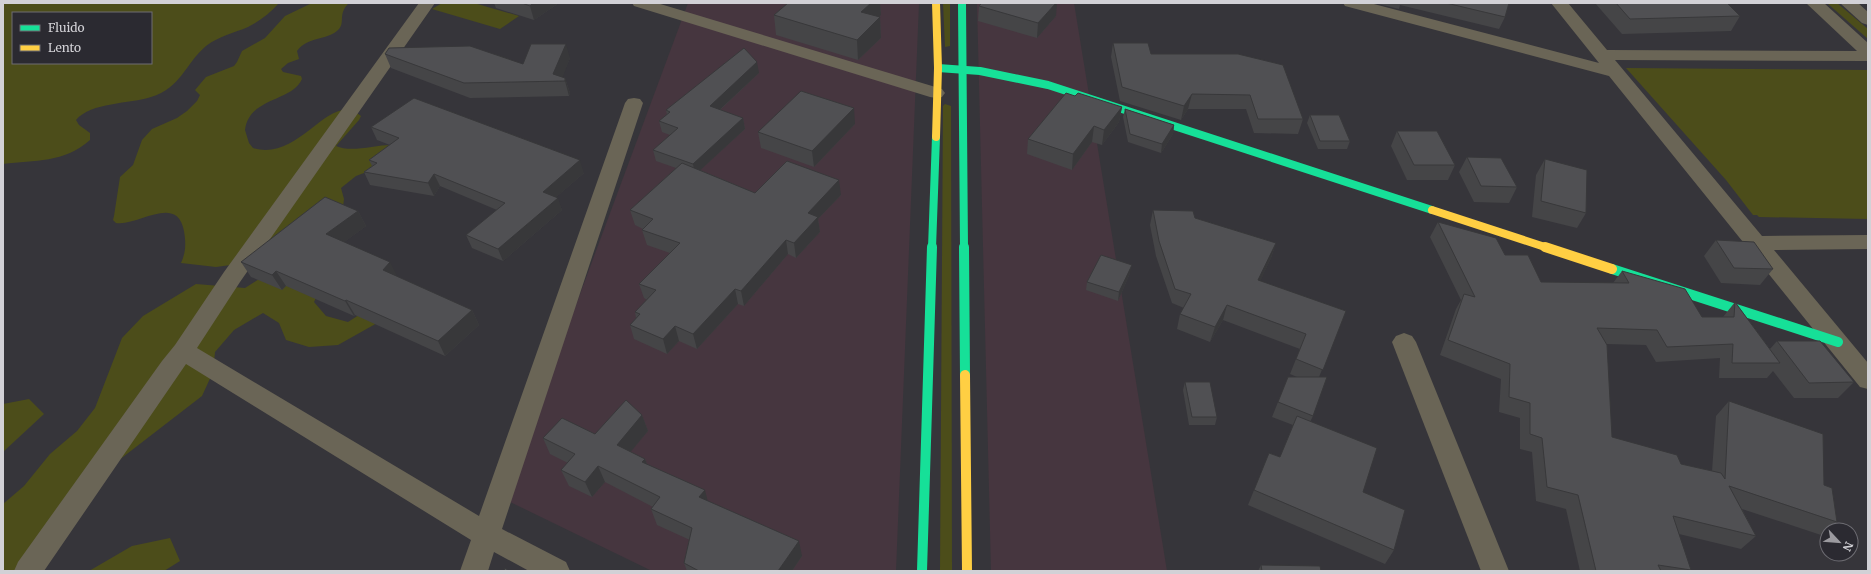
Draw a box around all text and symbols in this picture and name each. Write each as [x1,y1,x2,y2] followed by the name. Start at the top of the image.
[12,12,152,64] legend
[48,20,85,35] text: Fluido
[48,40,81,55] text: Lento
[1819,522,1859,562] north arrow
[1840,539,1856,554] text: N

